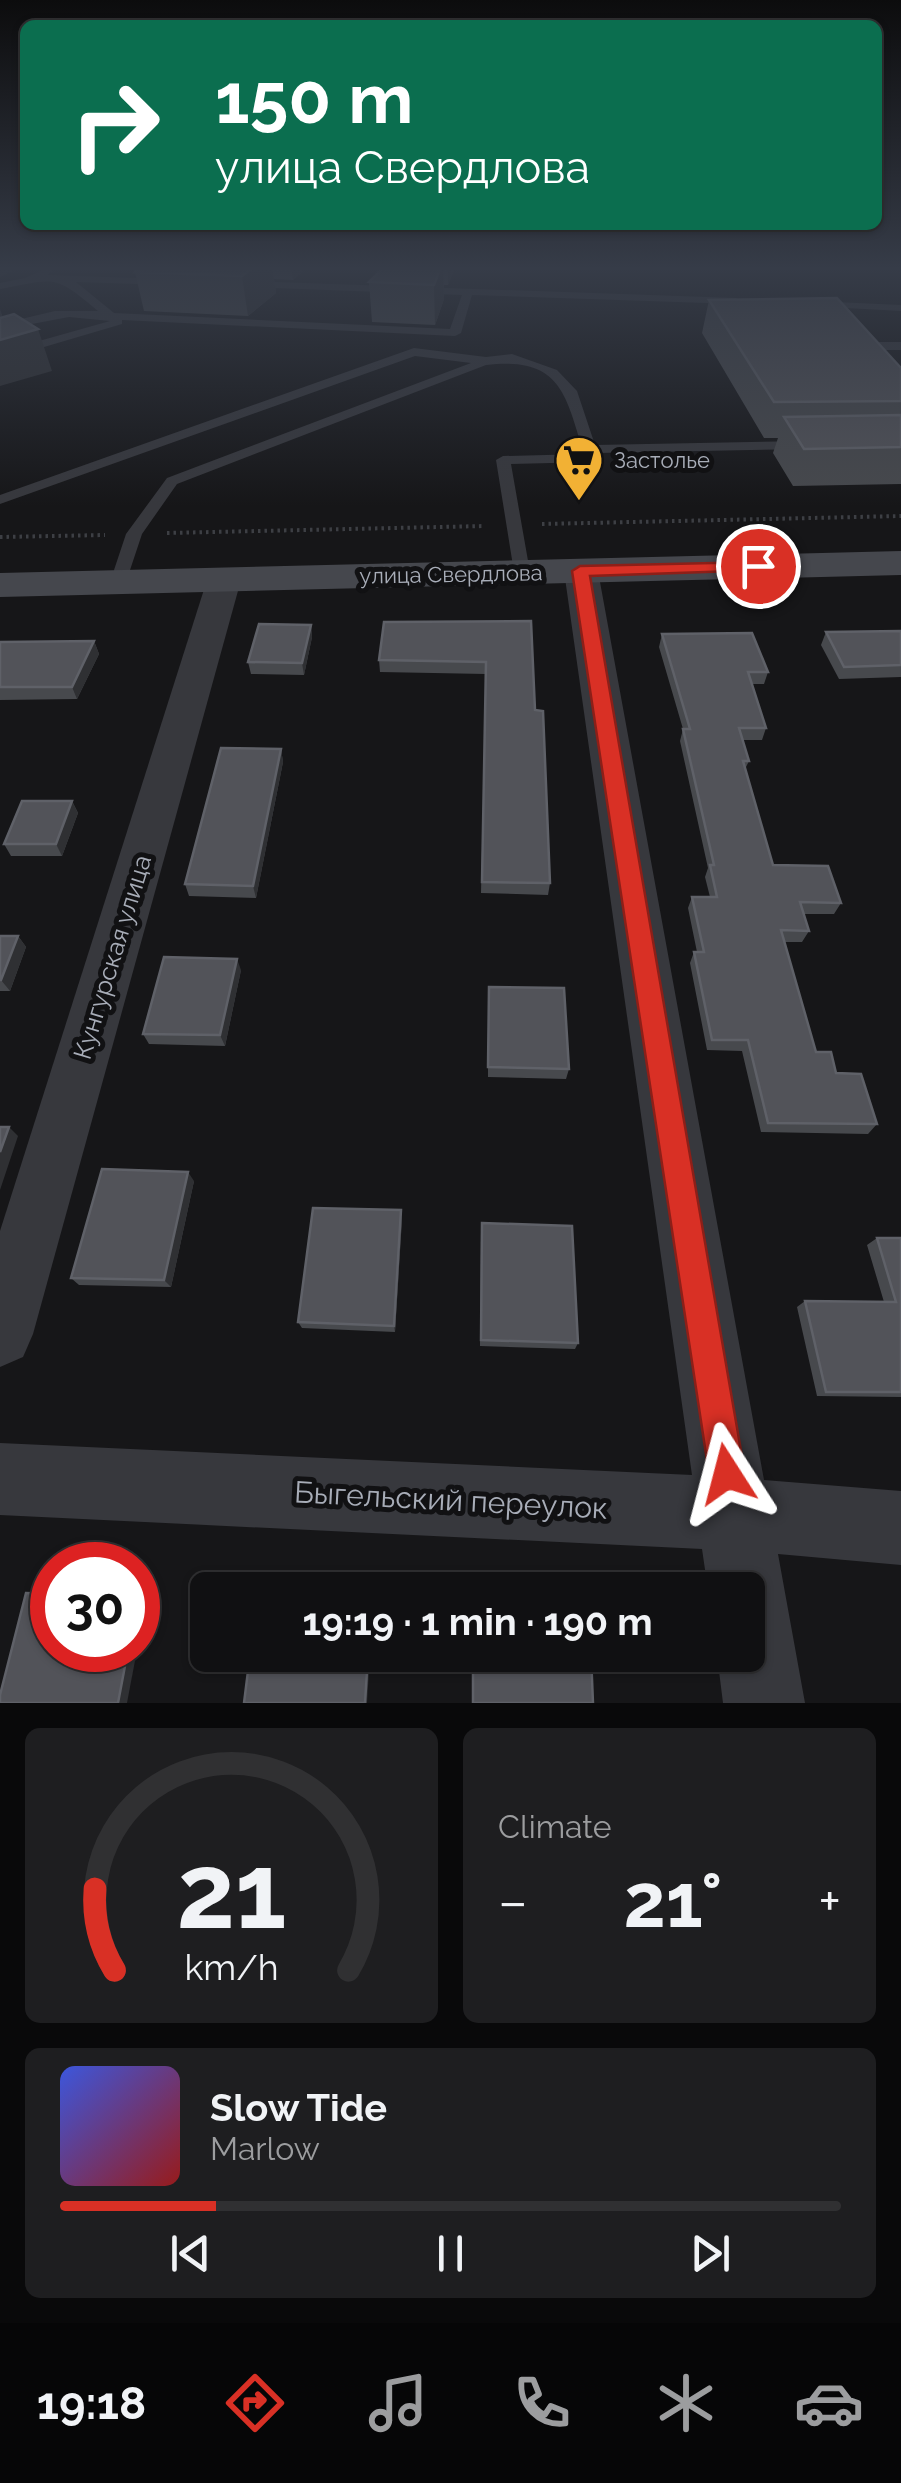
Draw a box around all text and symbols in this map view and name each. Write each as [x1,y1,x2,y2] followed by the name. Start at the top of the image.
[215,57,413,139] text: 150 m
[50,60,180,190] icon: right
[215,141,590,194] text: улица Свердлова
[553,434,605,502] supermarket icon: Застолье
[614,447,710,473] place label: Застолье
[716,524,801,609] pin
[731,539,786,594] icon: arrive
[359,559,543,589] street label: улица Свердлова
[67,851,157,1063] street label: Кунгурская улица
[675,1422,779,1526] position arrow
[293,1474,609,1526] street label: Быгельский переулок
[30,1542,160,1672] speed limit sign: 30
[302,1599,653,1644] text: 19:19 · 1 min · 190 m
[498,1808,612,1845] text: Climate
[176,1830,287,1952] text: 21
[623,1856,722,1945] text: 21°
[498,1869,528,1934] text: −
[818,1869,841,1934] text: +
[184,1946,279,1988] text: km/h
[210,2085,387,2130] text: Slow Tide
[210,2130,320,2167] text: Marlow
[163,2226,218,2281] icon: previous
[423,2226,478,2281] icon: pause
[683,2226,738,2281] icon: next
[220,2368,290,2438] icon: directions
[363,2368,433,2438] icon: music
[507,2368,577,2438] icon: phone
[651,2368,721,2438] icon: climate
[794,2368,864,2438] icon: car
[37,2377,146,2430] text: 19:18

